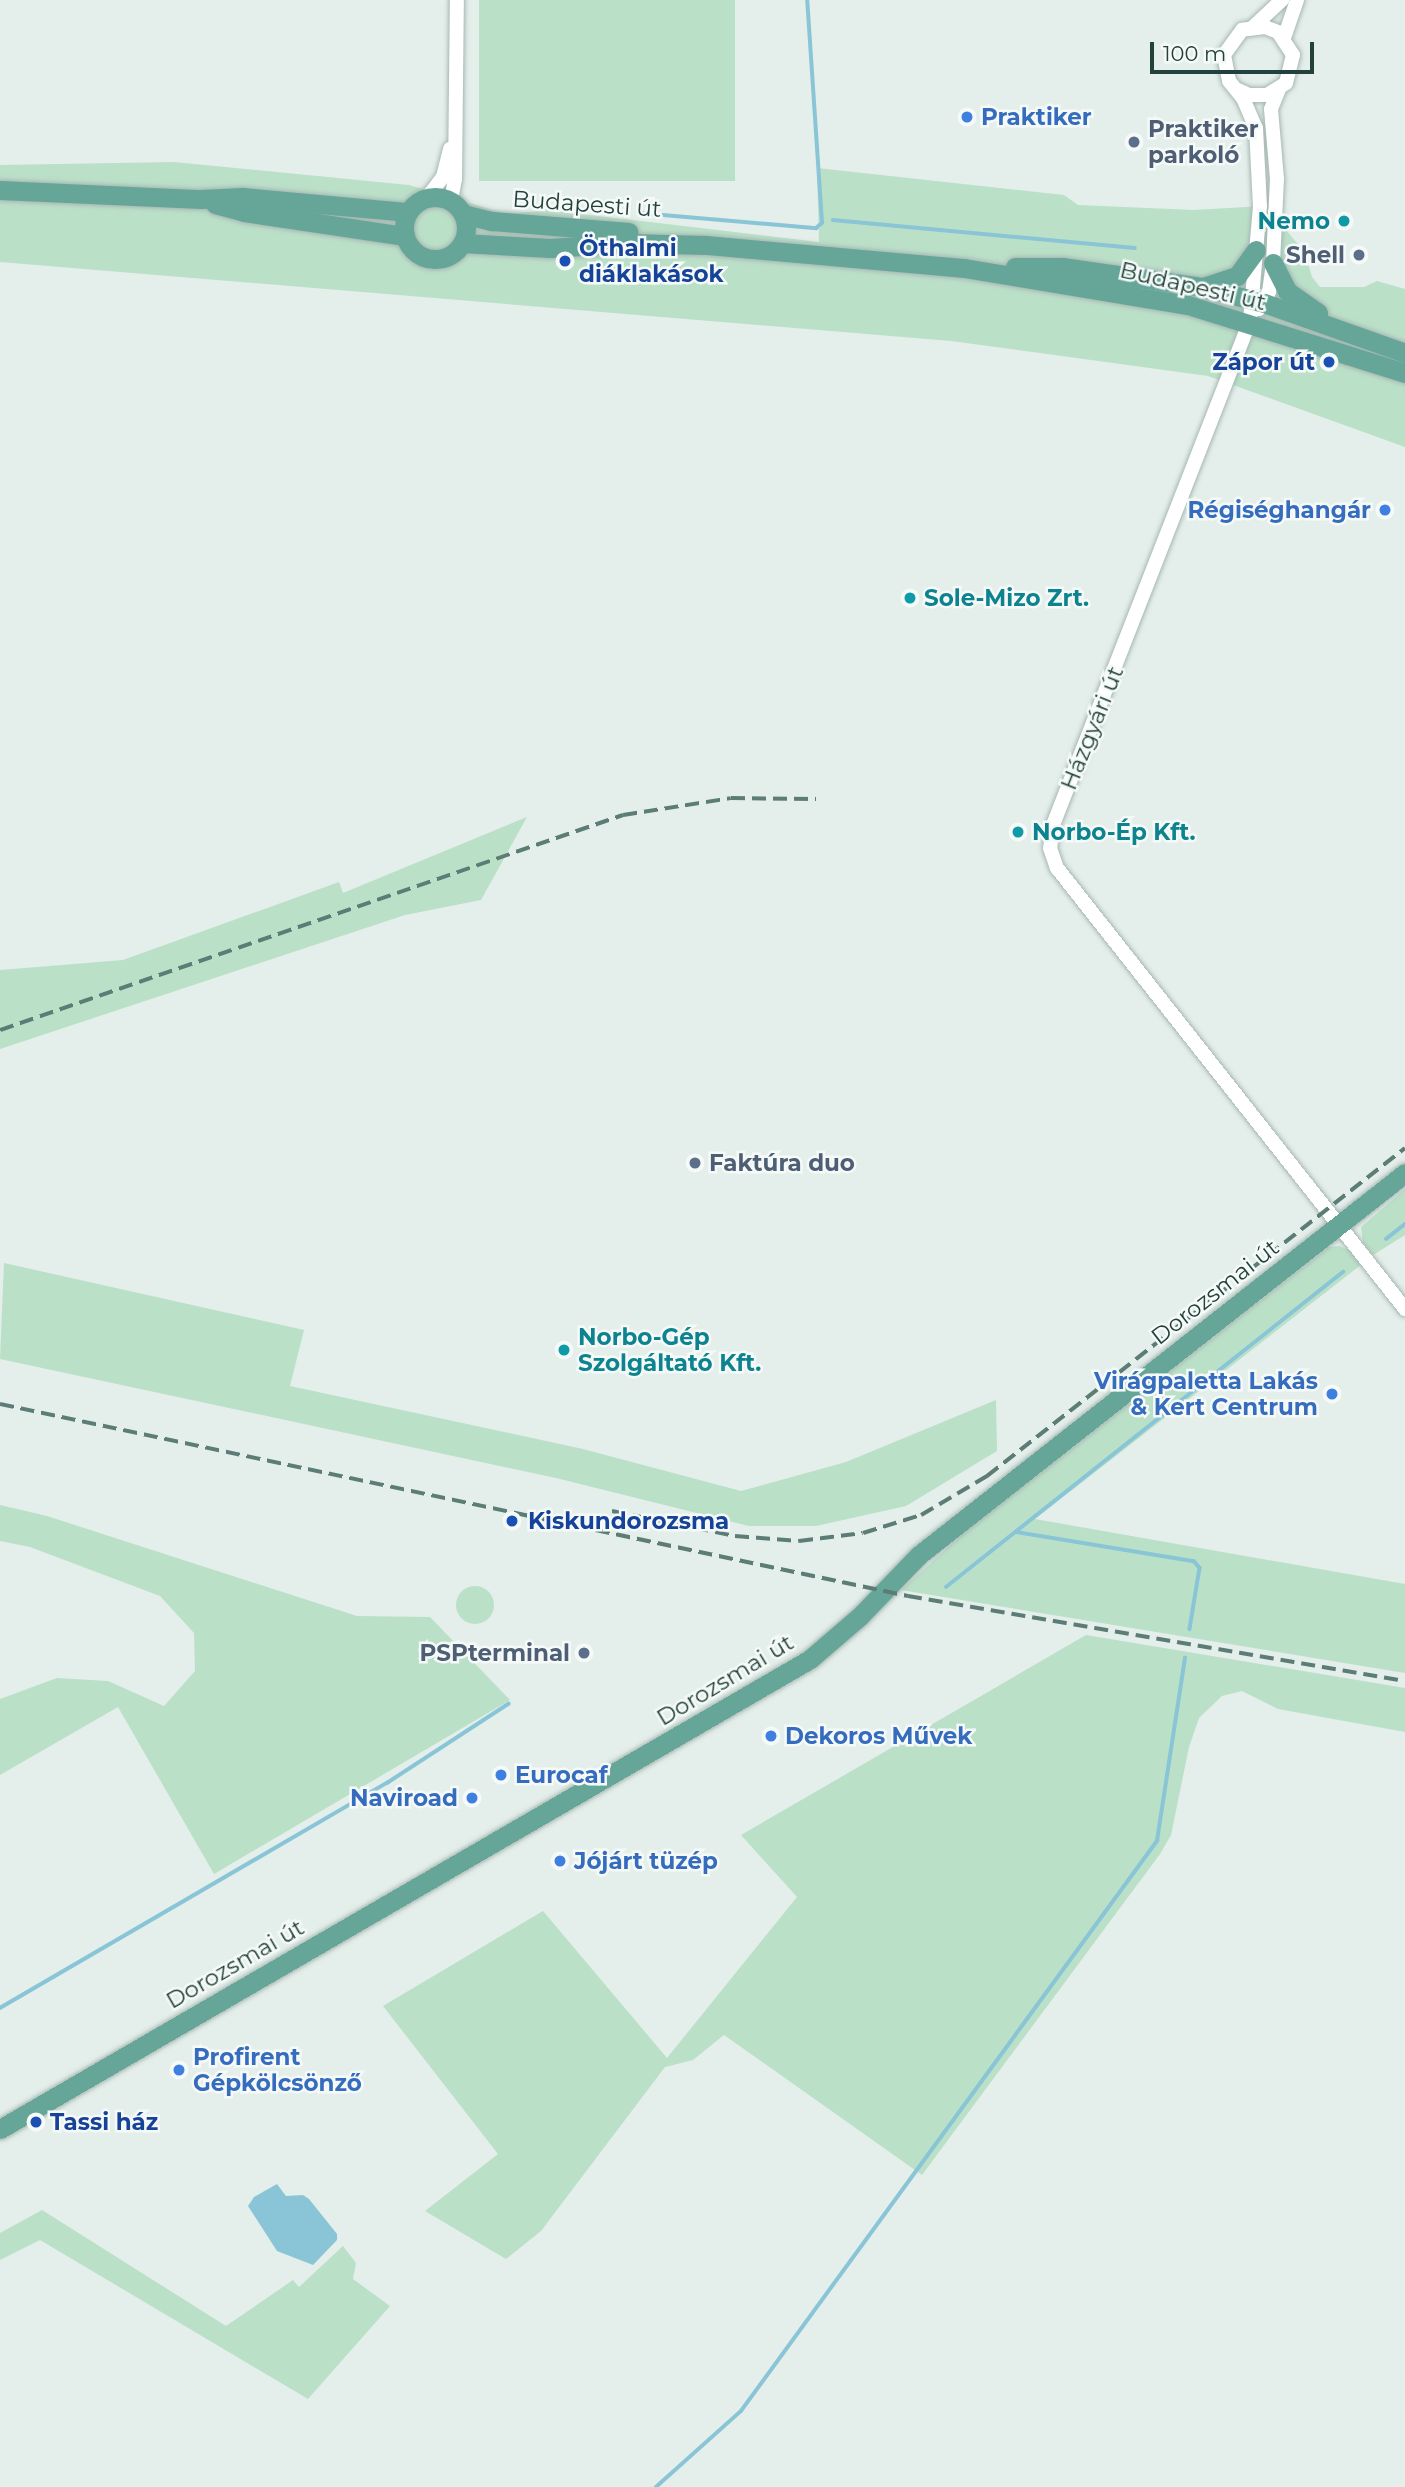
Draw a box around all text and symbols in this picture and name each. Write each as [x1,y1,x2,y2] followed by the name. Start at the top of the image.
[1153,28,1318,72] scale bar
[1163,41,1226,66] text: 100 m
[981,103,1092,131] place label: Praktiker
[959,109,975,125] marker: Praktiker
[1148,115,1259,169] place label: Praktiker parkoló
[1126,134,1142,150] marker: Praktiker parkoló
[512,185,662,223] street label: Budapesti út
[1258,207,1330,235] place label: Nemo
[1336,213,1352,229] marker: Nemo
[579,234,724,288] place label: Öthalmi diáklakások
[1286,241,1345,269] place label: Shell
[1351,247,1367,263] marker: Shell
[557,253,573,269] marker: Öthalmi diáklakások
[1117,256,1269,316] street label: Budapesti út
[1212,348,1315,376] place label: Zápor út
[1321,354,1337,370] marker: Zápor út
[1187,496,1371,524] place label: Régiséghangár
[1377,502,1393,518] marker: Régiséghangár
[924,584,1089,612] place label: Sole-Mizo Zrt.
[902,590,918,606] marker: Sole-Mizo Zrt.
[1055,662,1129,794] street label: Házgyári út
[1032,818,1196,846] place label: Norbo-Ép Kft.
[1010,824,1026,840] marker: Norbo-Ép Kft.
[709,1149,855,1177] place label: Faktúra duo
[687,1155,703,1171] marker: Faktúra duo
[1146,1234,1284,1350] street label: Dorozsmai út
[578,1323,761,1377] place label: Norbo-Gép Szolgáltató Kft.
[556,1342,572,1358] marker: Norbo-Gép Szolgáltató Kft.
[1094,1367,1318,1421] place label: Virágpaletta Lakás & Kert Centrum
[1324,1386,1340,1402] marker: Virágpaletta Lakás & Kert Centrum
[528,1507,729,1535] place label: Kiskundorozsma
[502,1511,522,1531] marker: Kiskundorozsma
[652,1628,798,1732] street label: Dorozsmai út
[420,1639,570,1667] place label: PSPterminal
[576,1645,592,1661] marker: PSPterminal
[785,1722,972,1750] place label: Dekoros Művek
[763,1728,779,1744] marker: Dekoros Művek
[515,1761,608,1789] place label: Eurocaf
[493,1767,509,1783] marker: Eurocaf
[350,1784,458,1812] place label: Naviroad
[464,1790,480,1806] marker: Naviroad
[574,1847,718,1875] place label: Jójárt tüzép
[552,1853,568,1869] marker: Jójárt tüzép
[161,1913,309,2015] street label: Dorozsmai út
[193,2043,362,2097] place label: Profirent Gépkölcsönző
[171,2062,187,2078] marker: Profirent Gépkölcsönző
[50,2108,158,2136] place label: Tassi ház
[28,2114,44,2130] marker: Tassi ház

